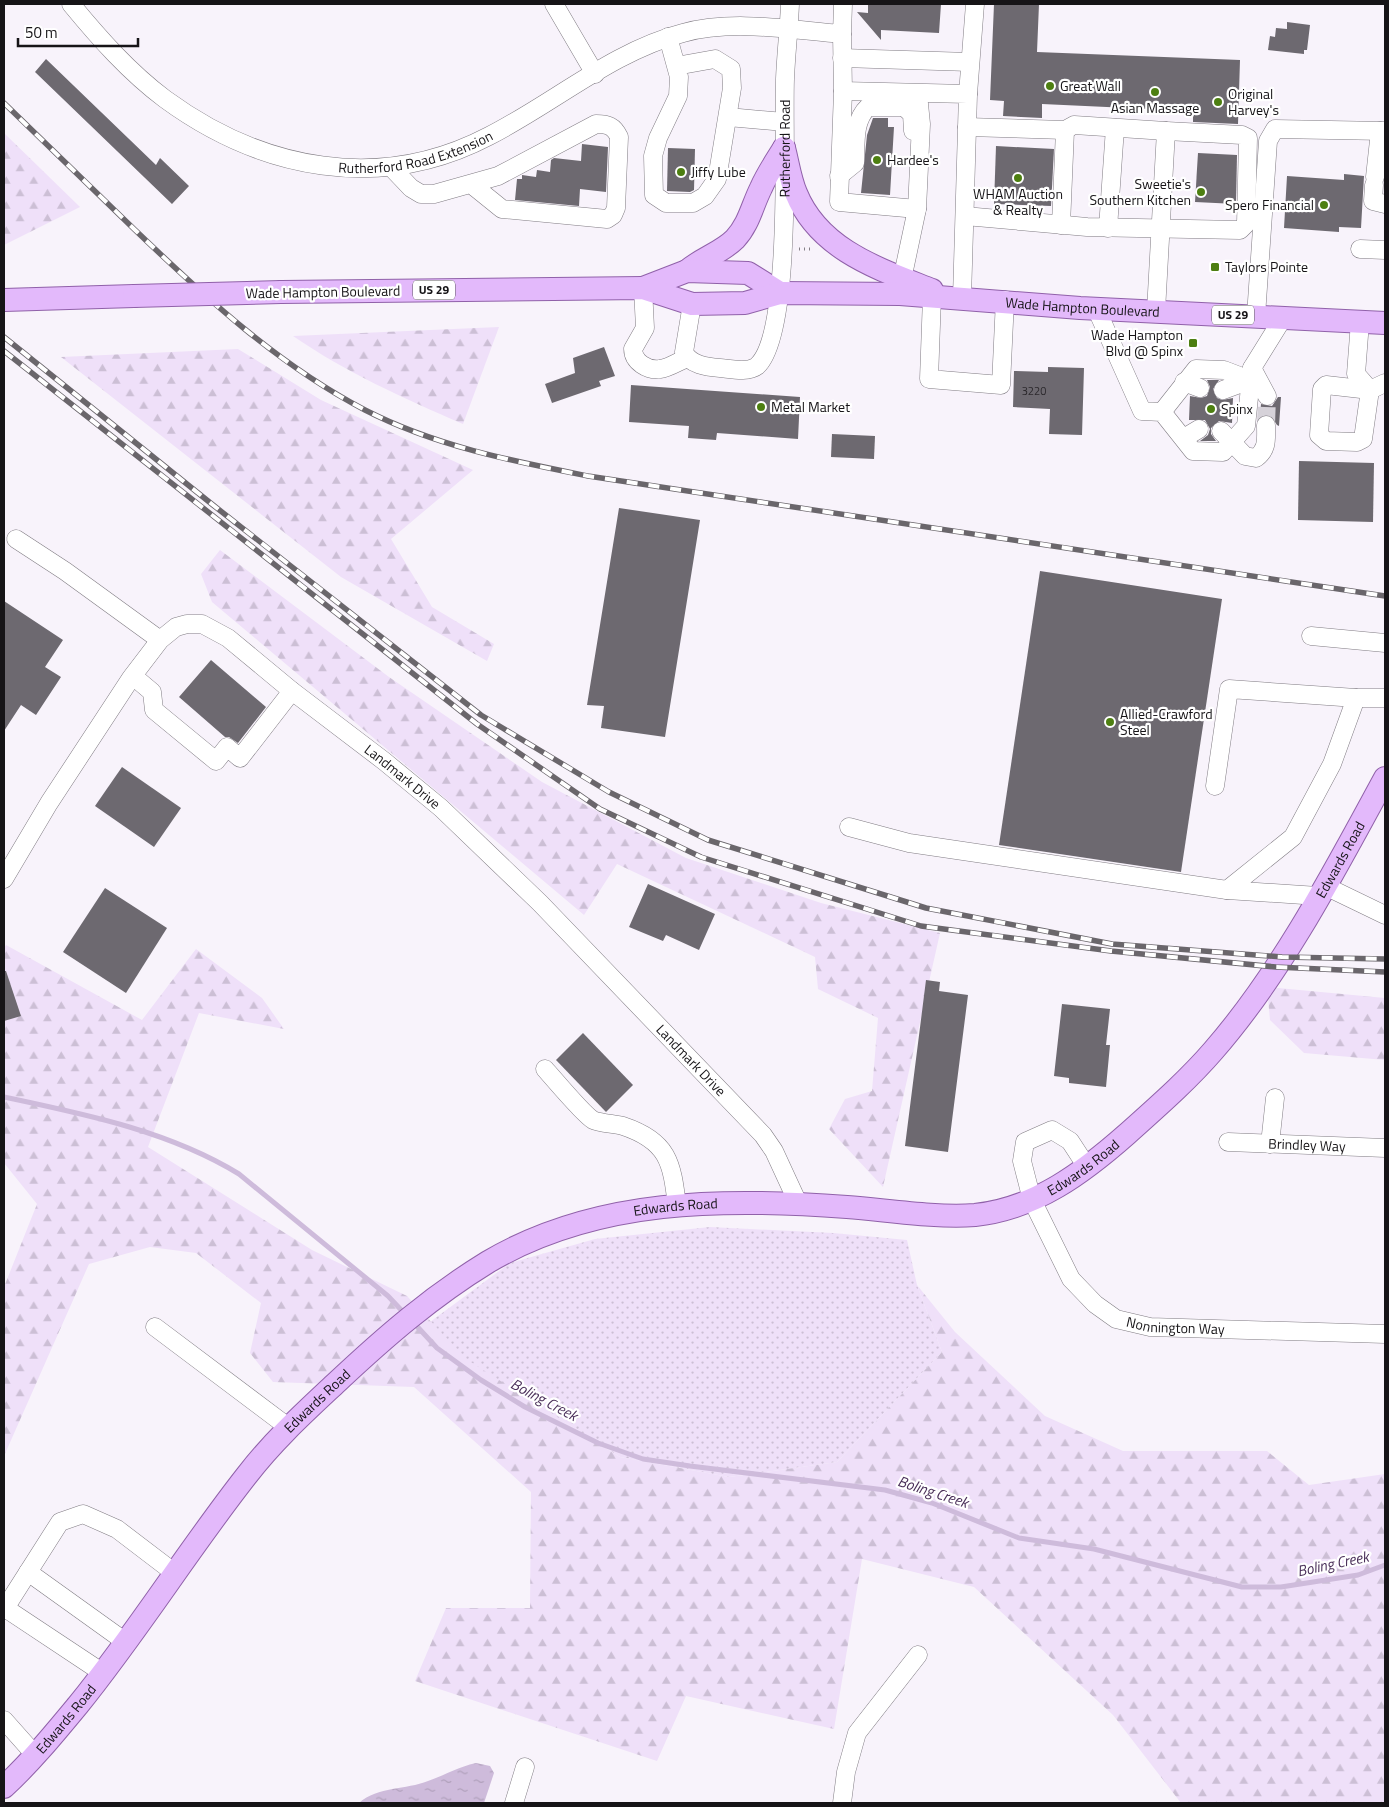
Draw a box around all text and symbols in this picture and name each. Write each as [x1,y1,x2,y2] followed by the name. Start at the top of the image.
[18,15,138,47] scale bar
[25,21,58,44] text: 50 m
[1060,75,1121,96] place label: Great Wall
[1044,80,1056,92] marker: Great Wall
[1228,83,1279,120] place label: Original Harvey's
[1149,86,1161,98] marker: Asian Massage
[1212,96,1224,108] marker: Original Harvey's
[1111,97,1199,118] place label: Asian Massage
[774,99,795,198] street label: Rutherford Road
[338,125,496,178] street label: Rutherford Road Extension
[887,149,939,170] place label: Hardee's
[871,154,883,166] marker: Hardee's
[691,161,746,182] place label: Jiffy Lube
[675,166,687,178] marker: Jiffy Lube
[1012,172,1024,184] marker: WHAM Auction & Realty
[1089,173,1191,210] place label: Sweetie's Southern Kitchen
[973,183,1063,220] place label: WHAM Auction & Realty
[1195,186,1207,198] marker: Sweetie's Southern Kitchen
[1225,194,1314,215] place label: Spero Financial
[1318,199,1330,211] marker: Spero Financial
[1225,256,1308,277] place label: Taylors Pointe
[1209,261,1221,273] marker: Taylors Pointe
[246,280,400,303] street label: Wade Hampton Boulevard
[413,280,455,300] road number: US 29
[1005,291,1160,322] street label: Wade Hampton Boulevard
[1212,306,1254,324] road number: US 29
[1091,324,1184,361] place label: Wade Hampton Blvd @ Spinx
[1187,337,1199,349] marker: Wade Hampton Blvd @ Spinx
[1022,383,1046,399] house number: 3220
[771,396,850,417] place label: Metal Market
[1221,398,1254,419] place label: Spinx
[755,401,767,413] marker: Metal Market
[1205,403,1217,415] marker: Spinx
[1120,703,1213,740] place label: Allied-Crawford Steel
[1104,716,1116,728] marker: Allied-Crawford Steel
[360,739,445,814] street label: Landmark Drive
[1310,817,1370,902] street label: Edwards Road
[652,1019,731,1101] street label: Landmark Drive
[1268,1133,1346,1156] street label: Brindley Way
[1043,1134,1124,1200] street label: Edwards Road
[632,1192,718,1221] street label: Edwards Road
[1124,1311,1225,1339] street label: Nonnington Way
[279,1364,355,1437] street label: Edwards Road
[507,1372,584,1428] water label: Boling Creek
[895,1469,974,1514] water label: Boling Creek
[1295,1544,1373,1582] water label: Boling Creek
[30,1680,101,1758] street label: Edwards Road

